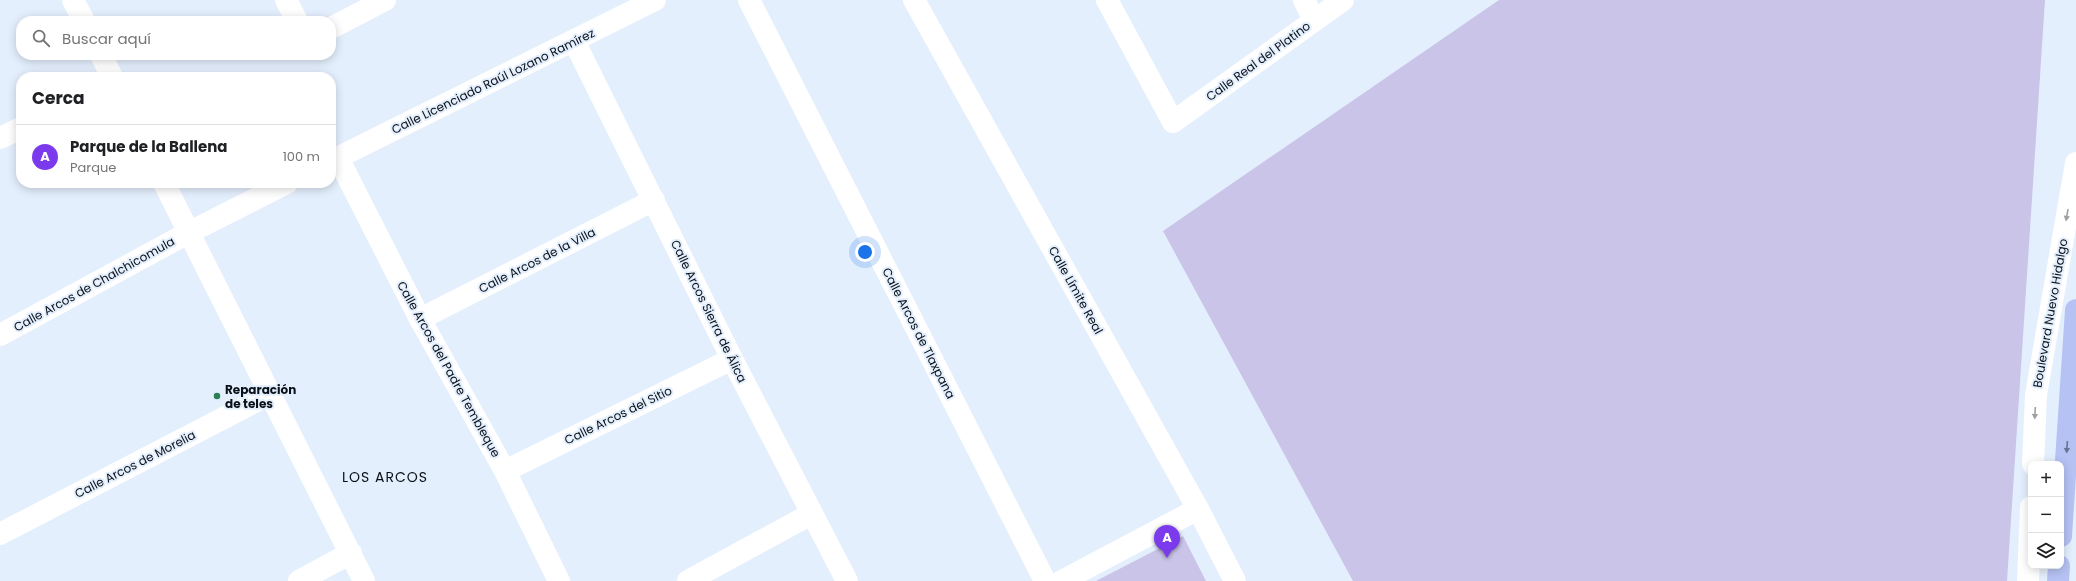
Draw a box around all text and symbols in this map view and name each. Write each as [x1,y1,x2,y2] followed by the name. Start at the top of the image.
[16,16,336,60] search box
[1202,17,1314,105] street label: Calle Real del Platino
[389,24,597,138] street label: Calle Licenciado Raúl Lozano Ramírez
[30,27,52,49] icon: search
[62,28,151,49] text: Buscar aquí
[32,86,85,110] text: Cerca
[70,136,228,157] text: Parque de la Ballena
[40,147,50,166] text: A
[283,147,320,166] text: 100 m
[70,158,116,177] text: Parque
[2064,209,2070,221] one-way arrow
[476,223,598,297] street label: Calle Arcos de la Villa
[10,233,178,335] street label: Calle Arcos de Chalchicomula
[667,237,751,385] street label: Calle Arcos Sierra de Álica
[2029,237,2072,389] street label: Boulevard Nuevo Hidalgo
[855,242,875,262] your location
[1045,243,1107,337] street label: Calle Límite Real
[879,265,959,401] street label: Calle Arcos de Tlaxpana
[393,278,505,460] street label: Calle Arcos del Padre Tembleque
[225,381,296,412] place label: Reparación de teles
[561,381,675,448] street label: Calle Arcos del Sitio
[212,391,222,401] marker: Reparación de teles
[2032,407,2039,419] one-way arrow
[72,426,198,502] street label: Calle Arcos de Morelia
[2063,441,2070,453] one-way arrow
[2028,461,2064,569] map controls
[2028,461,2064,497] button: +
[342,467,428,487] district label: LOS ARCOS
[2028,497,2064,533] button: −
[1154,525,1180,558] pin: A
[2028,533,2064,569] button: layers

